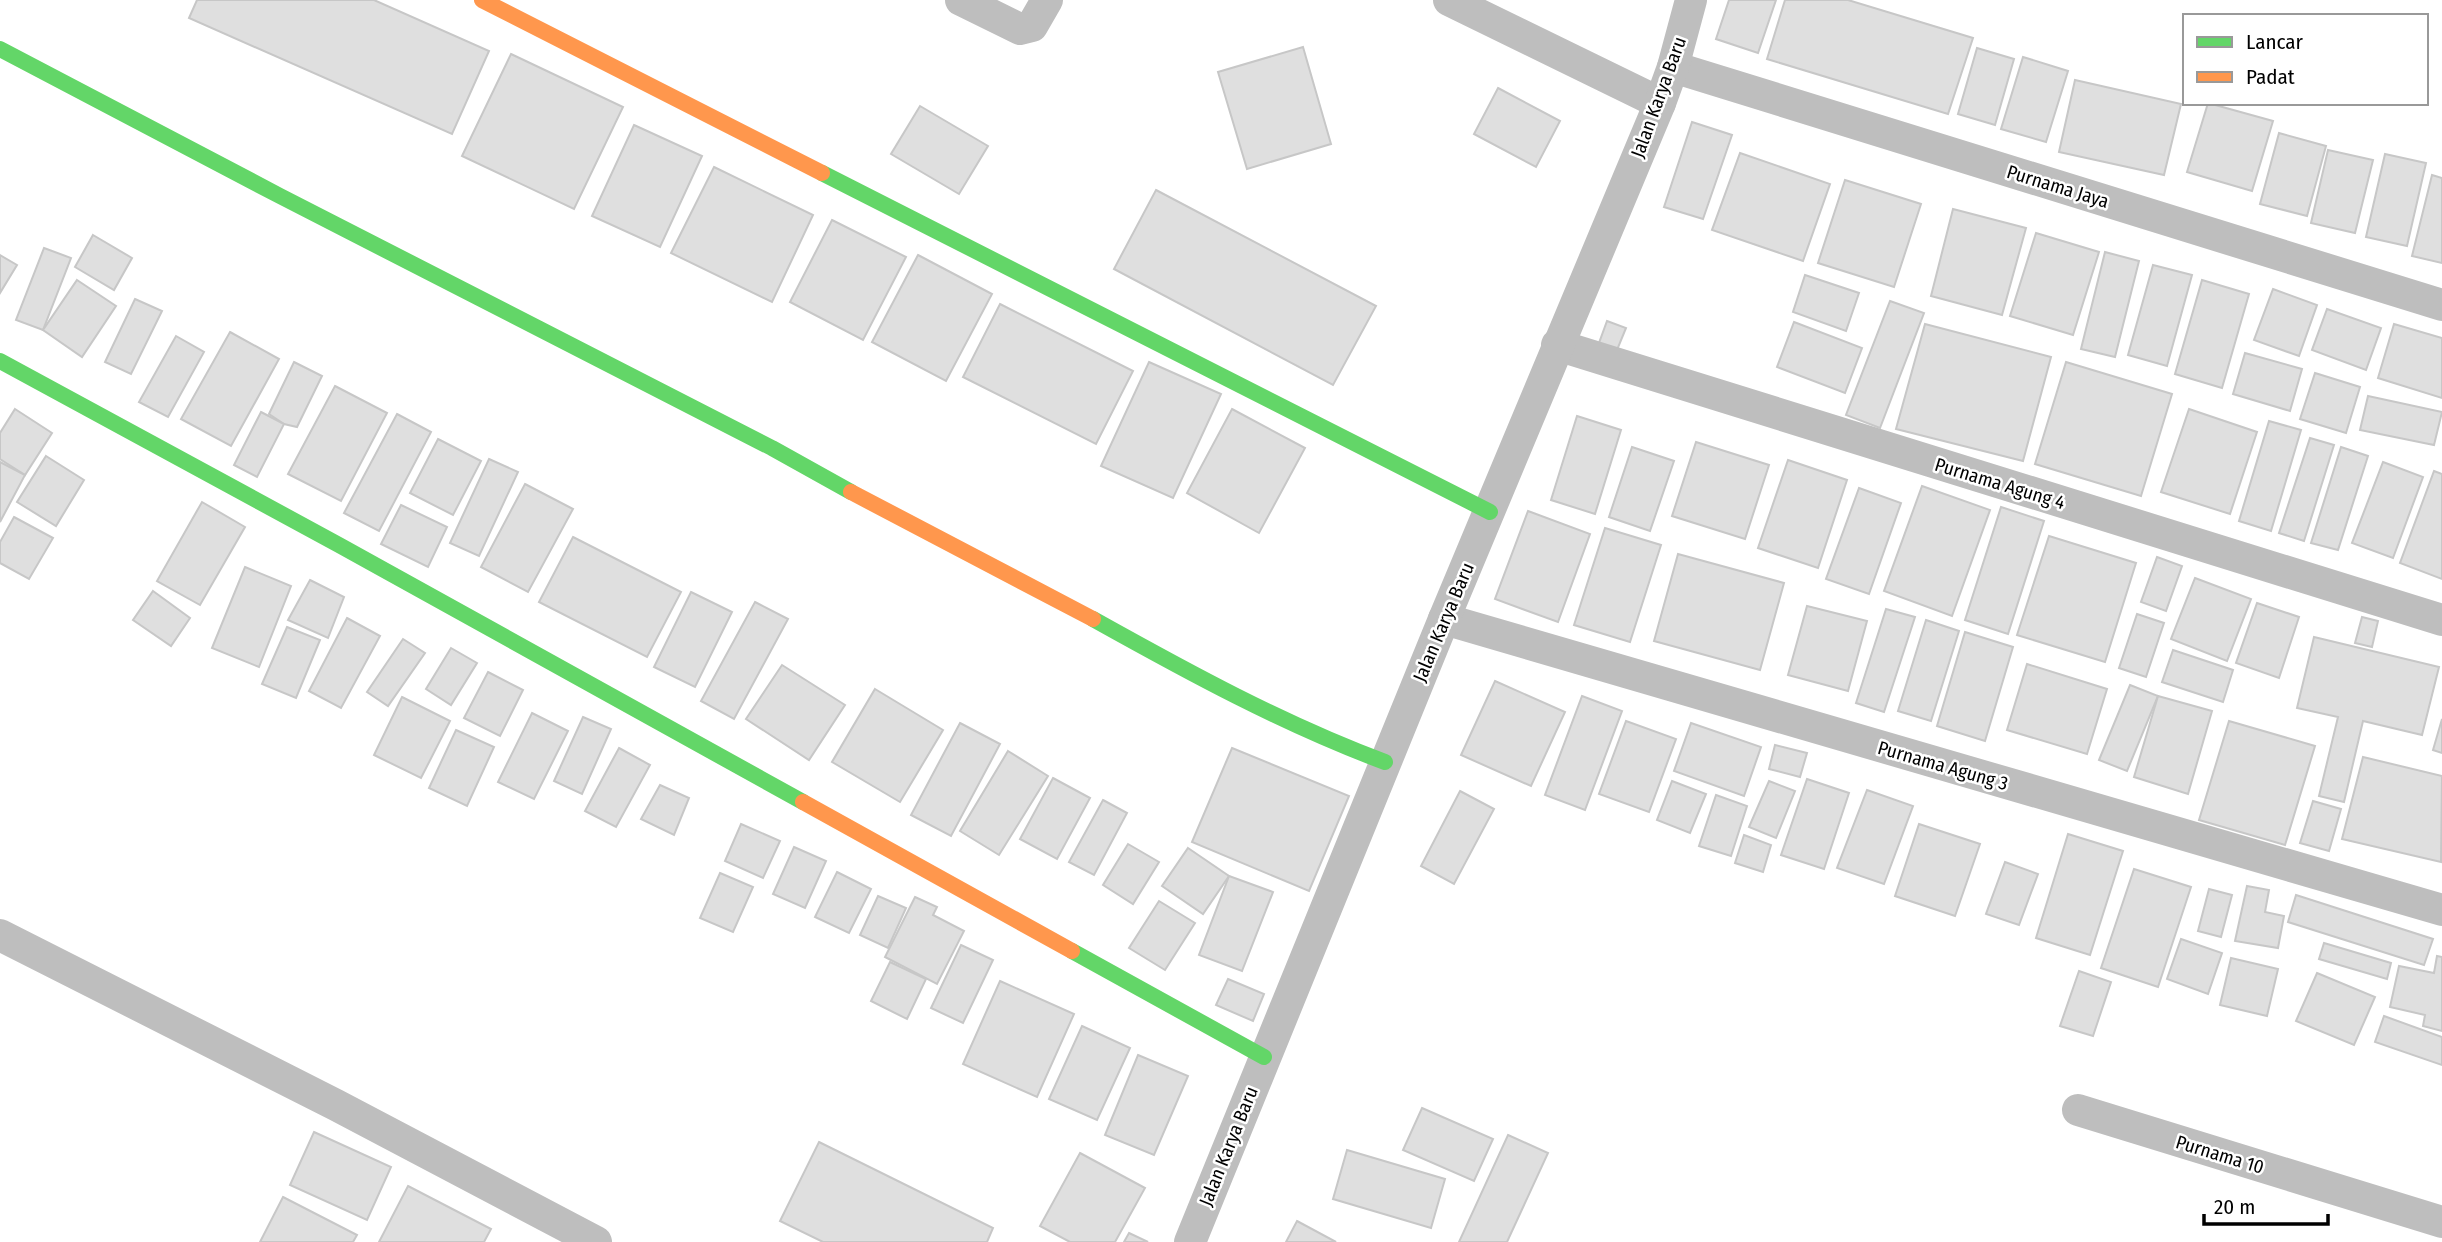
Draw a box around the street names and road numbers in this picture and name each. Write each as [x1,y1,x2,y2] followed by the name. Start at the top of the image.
[1626,34,1691,161] street label: Jalan Karya Baru
[2004,160,2112,213] street label: Purnama Jaya
[1932,453,2068,514] street label: Purnama Agung 4
[1408,559,1479,685] street label: Jalan Karya Baru
[1875,736,2011,795] street label: Purnama Agung 3
[1194,1083,1263,1209] street label: Jalan Karya Baru
[2173,1130,2267,1179] street label: Purnama 10

